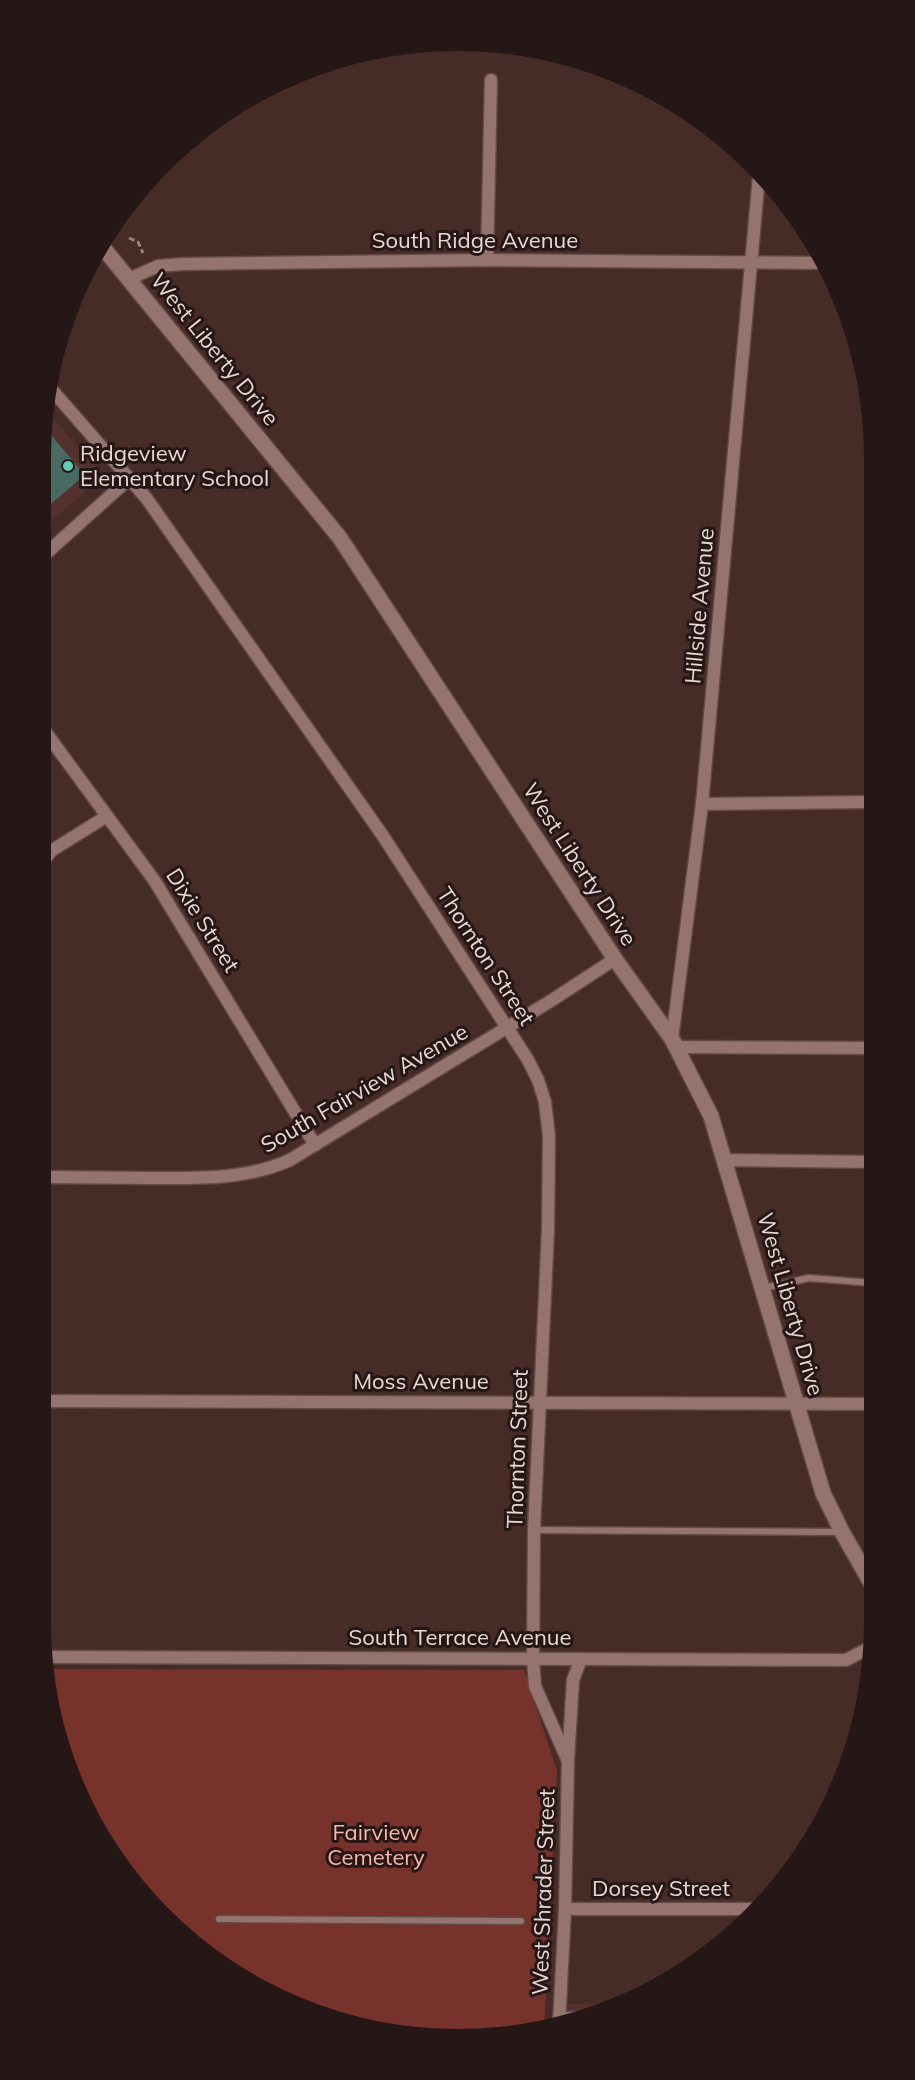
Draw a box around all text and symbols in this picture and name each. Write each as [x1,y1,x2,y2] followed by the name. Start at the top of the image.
[372,226,578,254] street label: South Ridge Avenue
[145,267,285,431] street label: West Liberty Drive
[80,439,269,492] place label: Ridgeview Elementary School
[61,459,75,473] marker: Ridgeview Elementary School
[678,527,720,685] street label: Hillside Avenue
[517,777,643,951] street label: West Liberty Drive
[160,863,246,977] street label: Dixie Street
[431,882,541,1031] street label: Thornton Street
[255,1017,473,1159] street label: South Fairview Avenue
[752,1209,830,1399] street label: West Liberty Drive
[353,1367,489,1395] street label: Moss Avenue
[500,1369,534,1529] street label: Thornton Street
[349,1623,571,1651] street label: South Terrace Avenue
[525,1788,561,1996] street label: West Shrader Street
[327,1818,425,1871] park label: Fairview Cemetery
[592,1874,730,1902] street label: Dorsey Street

